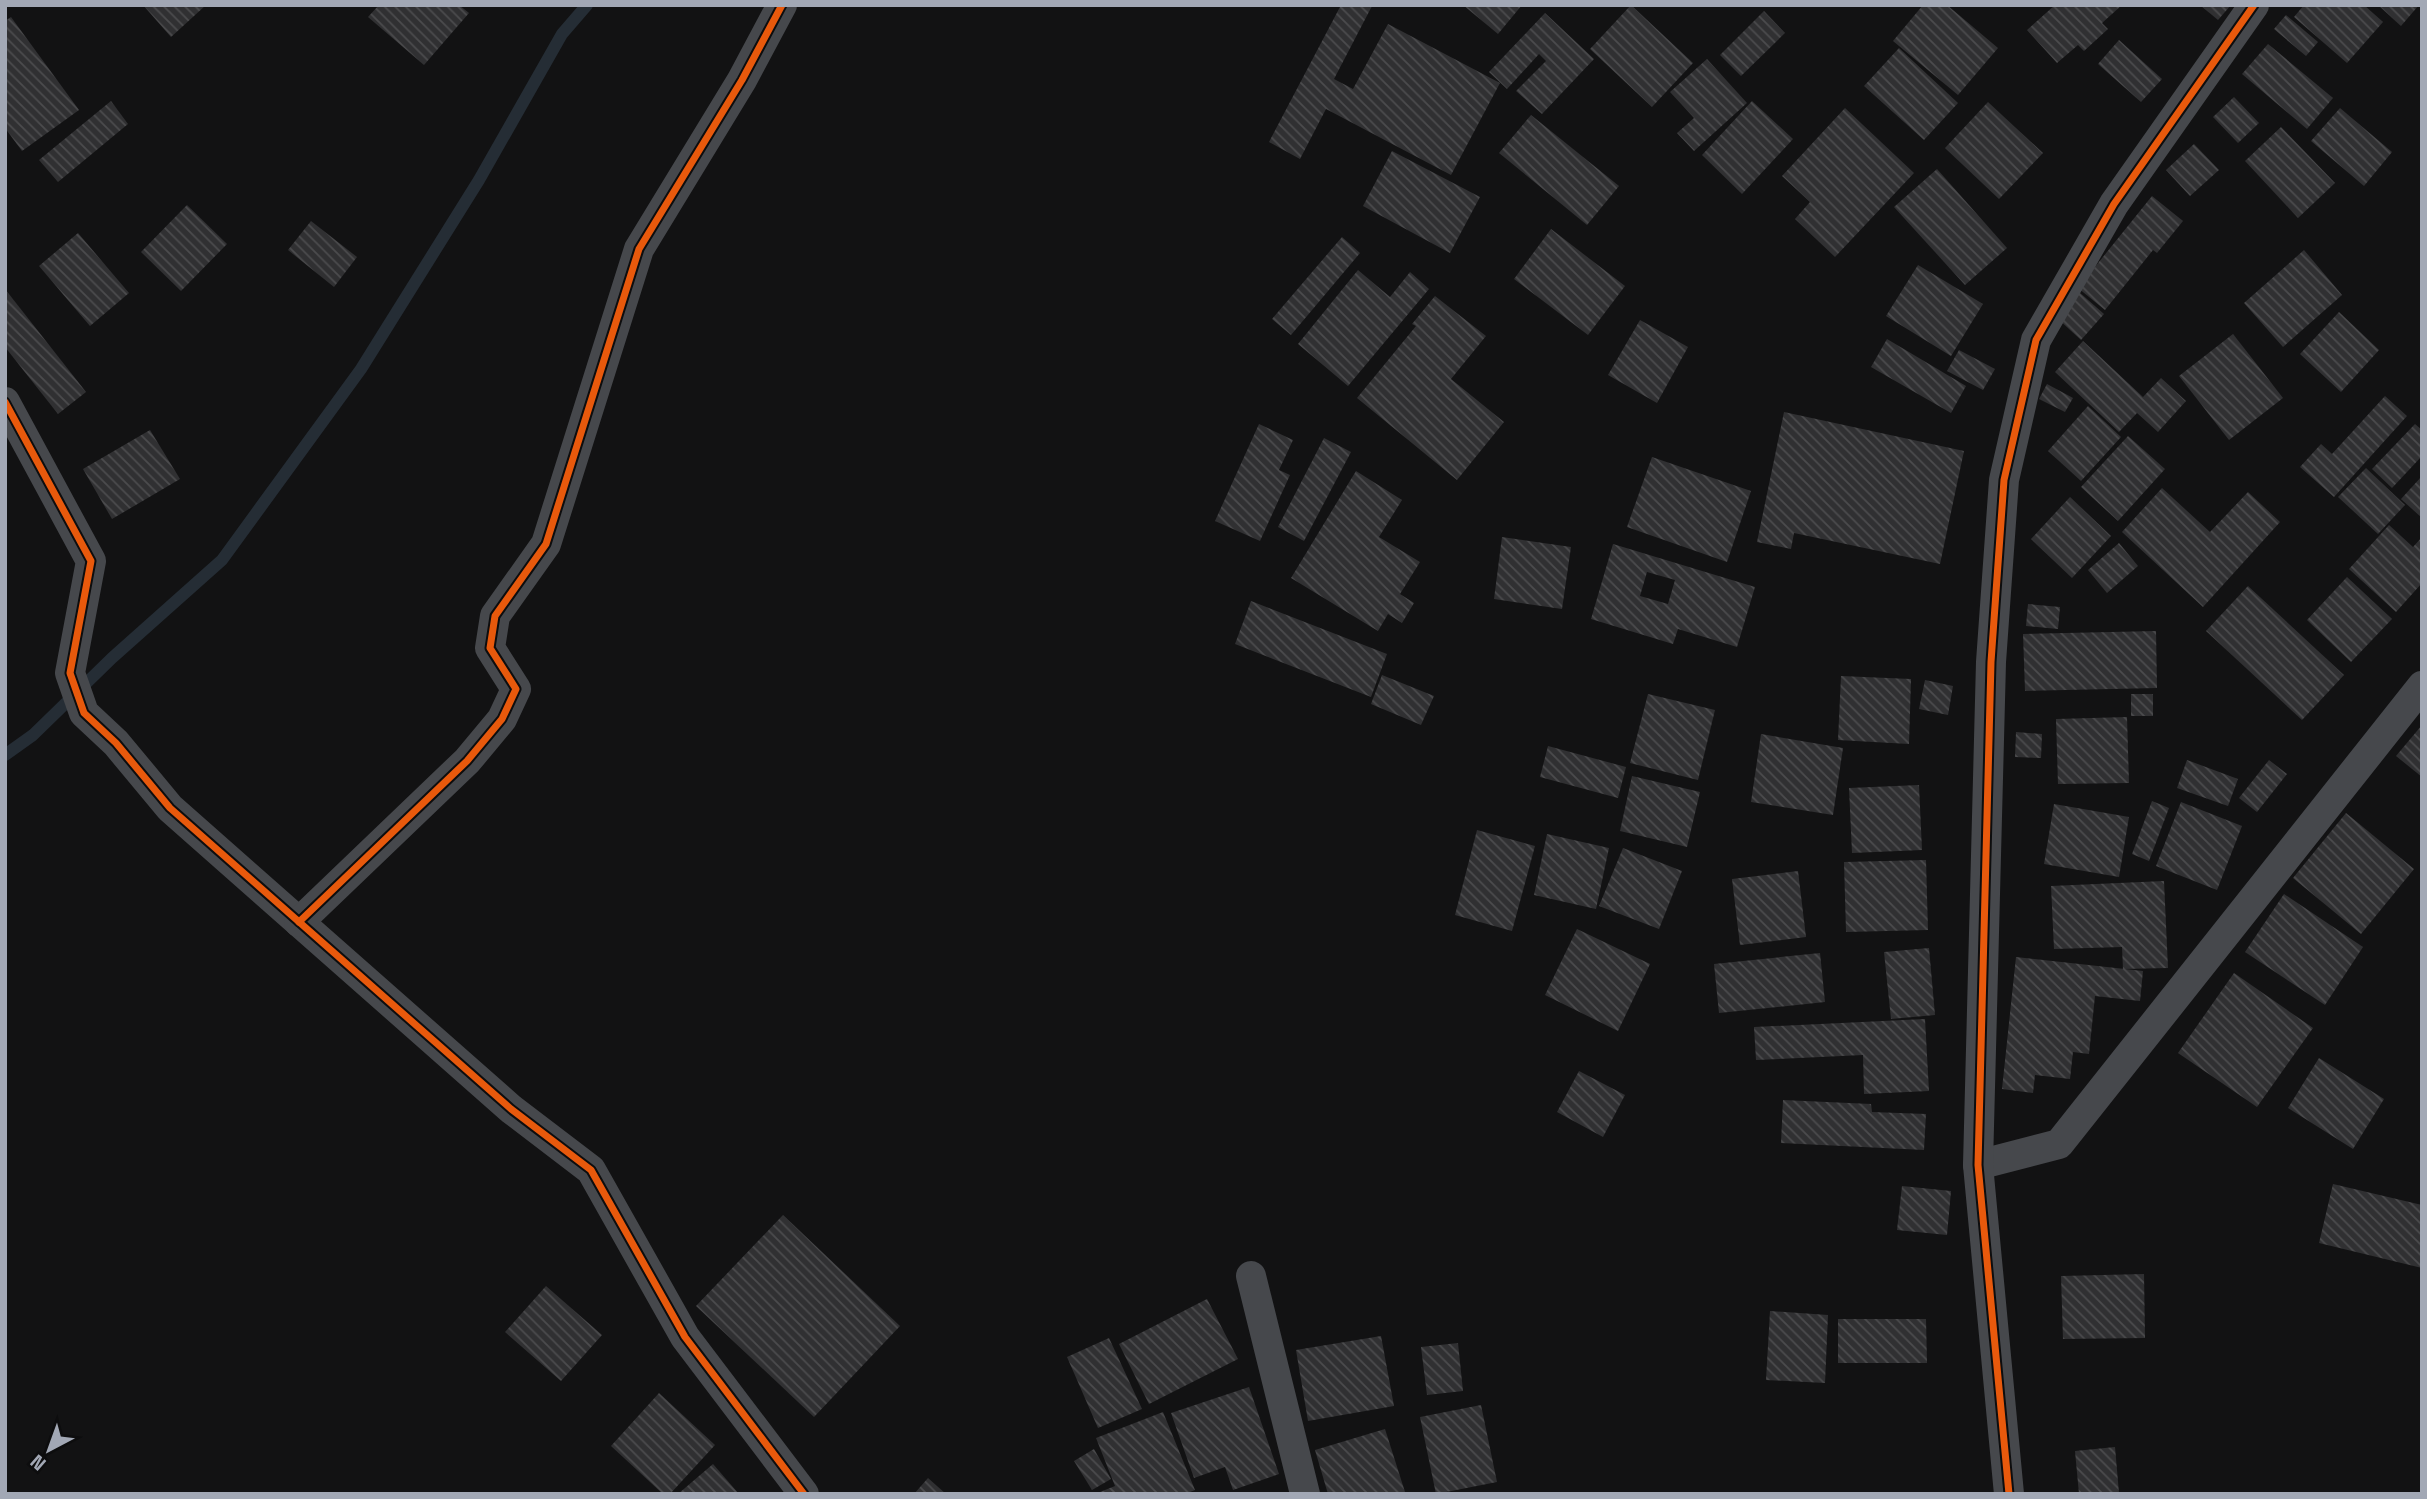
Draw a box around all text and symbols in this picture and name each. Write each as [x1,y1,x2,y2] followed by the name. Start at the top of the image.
[14,1415,84,1485] north arrow
[25,1449,51,1476] text: N

